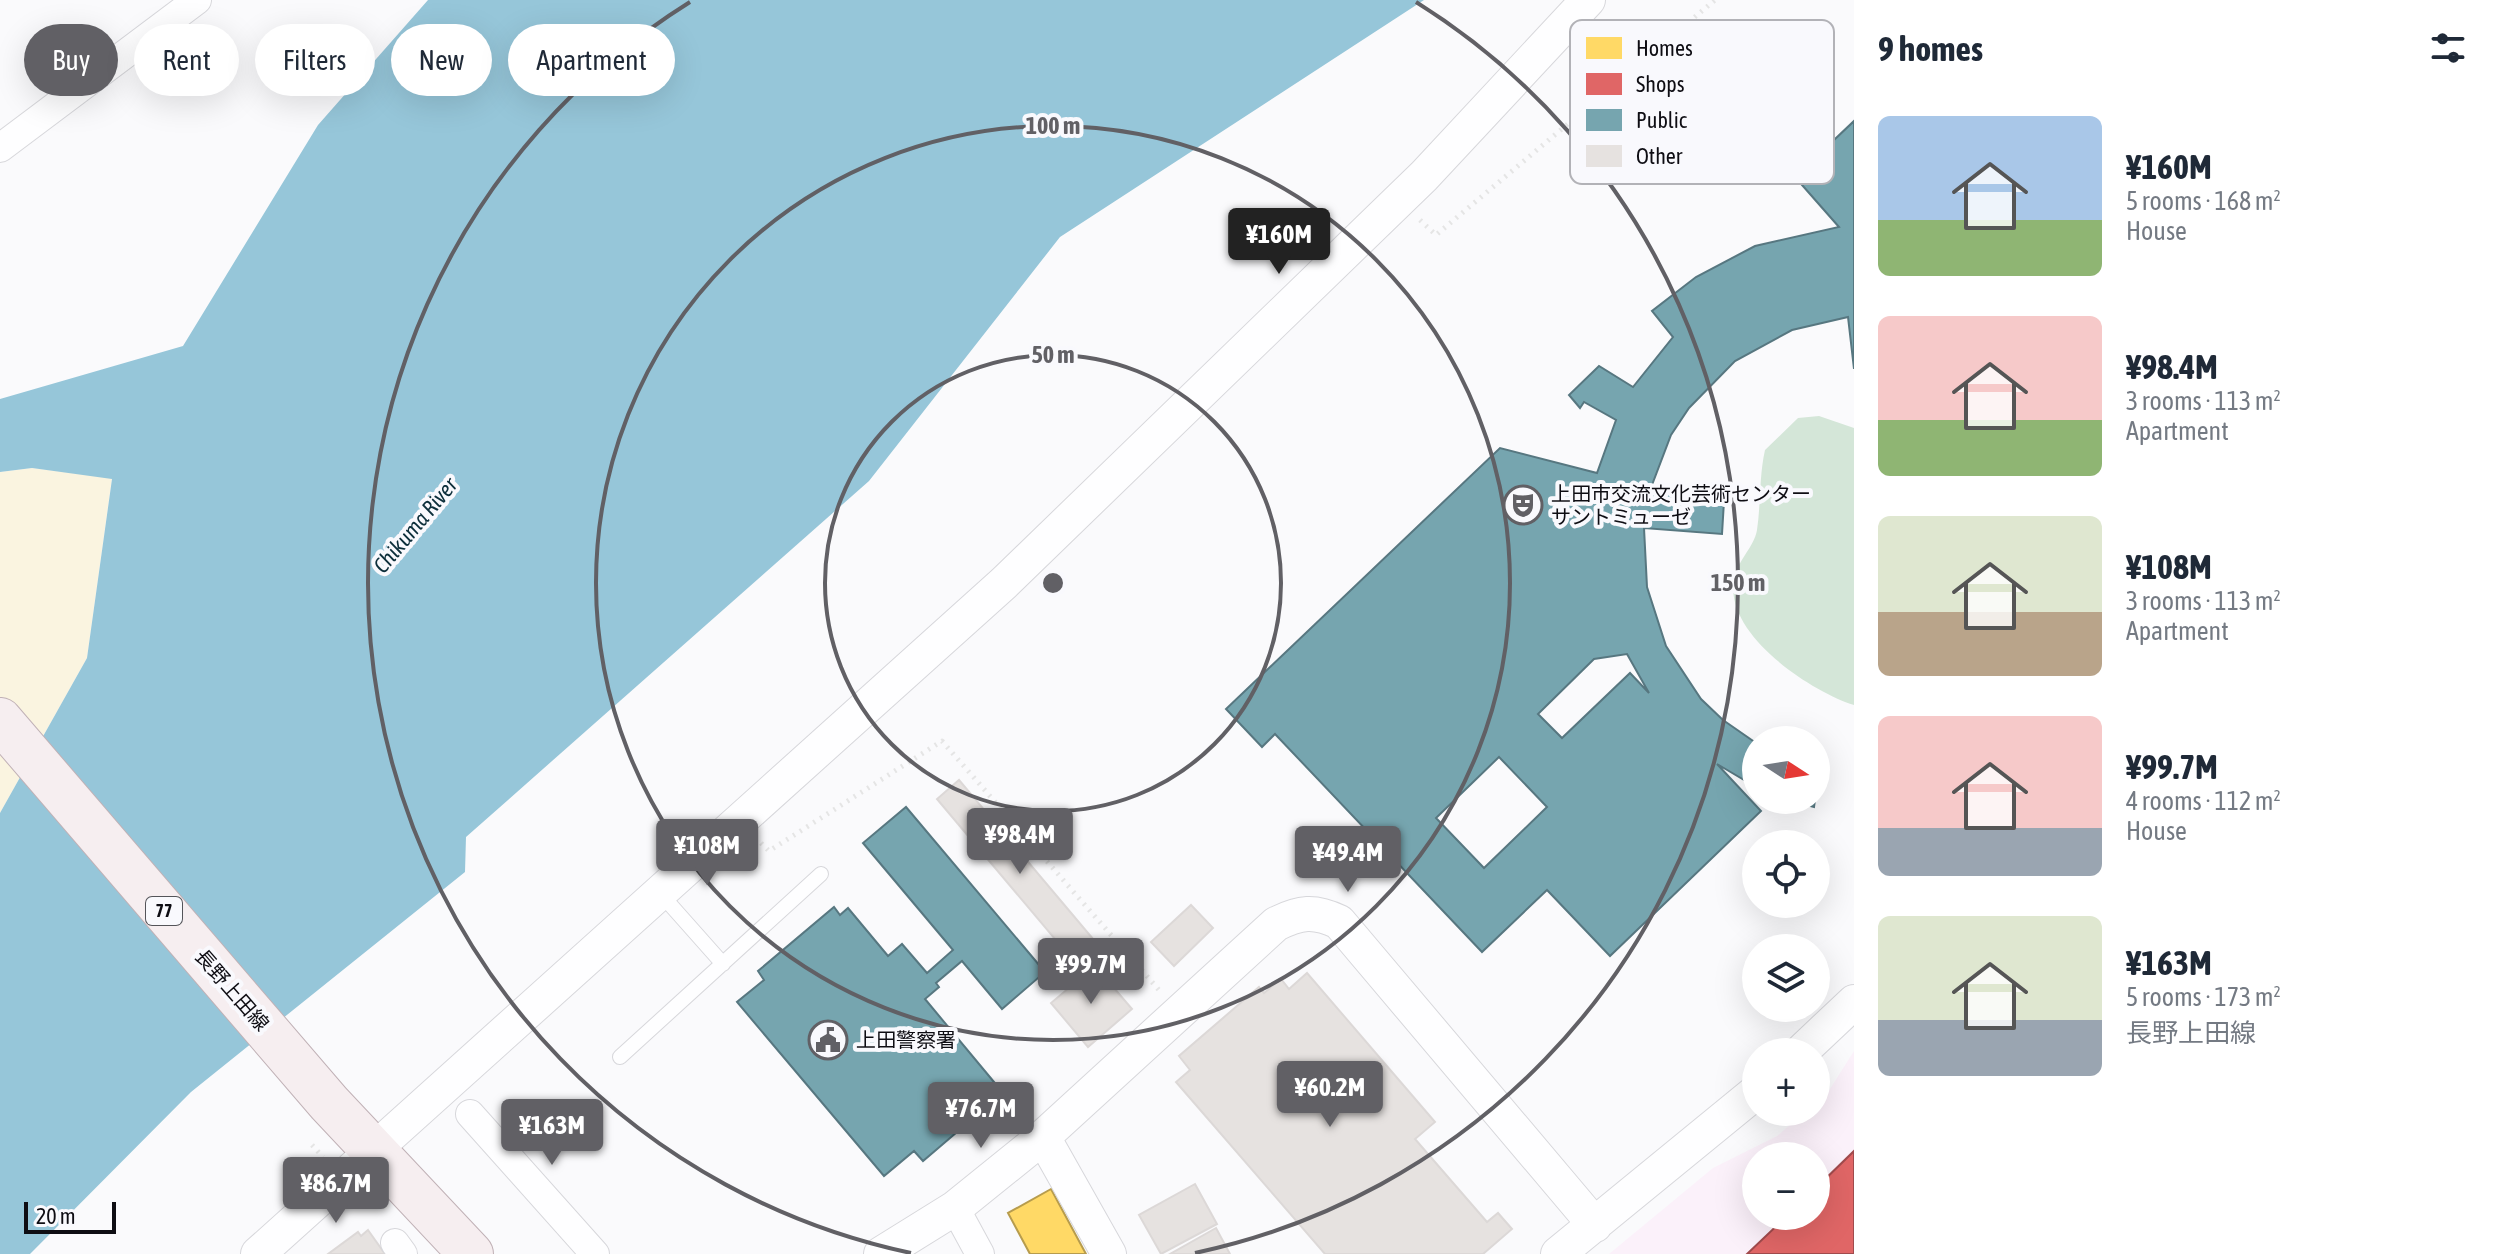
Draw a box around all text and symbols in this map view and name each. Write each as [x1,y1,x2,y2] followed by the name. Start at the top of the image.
[1570,20,1834,184] legend
[24,24,118,96] chip: Buy
[134,24,239,96] chip: Rent
[255,24,375,96] chip: Filters
[391,24,492,96] chip: New
[508,24,675,96] chip: Apartment
[2426,26,2470,70] icon: filters
[1878,29,1983,68] text: 9 homes
[1636,35,1693,61] text: Homes
[1636,71,1685,97] text: Shops
[1636,107,1688,133] text: Public
[1026,112,1080,139] text: 100 m
[1636,143,1683,169] text: Other
[2126,147,2212,186] text: ¥160M
[1942,148,2038,244] icon: home
[2126,186,2281,216] text: 5 rooms · 168 m²
[1223,208,1335,276] pin: ¥160M
[2126,216,2187,246] text: House
[1246,219,1312,249] text: ¥160M
[1031,341,1075,368] text: 50 m
[2126,347,2218,386] text: ¥98.4M
[1942,348,2038,444] icon: home
[2126,386,2281,416] text: 3 rooms · 113 m²
[2126,416,2229,446] text: Apartment
[368,471,463,578] water label: Chikuma River
[1551,482,1811,528] place label: 上田市交流文化芸術センター サントミューゼ
[1502,484,1544,526] theatre icon: 上田市交流文化芸術センター サントミューゼ
[2126,547,2212,586] text: ¥108M
[1942,548,2038,644] icon: home
[1039,569,1067,597] centre of rings
[1711,569,1765,596] text: 150 m
[2126,586,2281,616] text: 3 rooms · 113 m²
[2126,616,2229,646] text: Apartment
[1742,726,1830,814] north arrow
[1742,726,1830,1230] map controls
[2126,747,2218,786] text: ¥99.7M
[1942,748,2038,844] icon: home
[2126,786,2281,816] text: 4 rooms · 112 m²
[955,808,1085,876] pin: ¥98.4M
[2126,816,2187,846] text: House
[651,819,763,887] pin: ¥108M
[985,819,1055,849] text: ¥98.4M
[1283,826,1413,894] pin: ¥49.4M
[674,830,740,860] text: ¥108M
[1742,830,1830,918] button: locate
[1313,837,1383,867] text: ¥49.4M
[146,897,182,925] road number: 77
[1742,934,1830,1022] button: layers
[1026,938,1156,1006] pin: ¥99.7M
[2126,943,2212,982] text: ¥163M
[191,944,274,1035] street label: 長野上田線
[1942,948,2038,1044] icon: home
[1056,949,1126,979] text: ¥99.7M
[2126,982,2281,1012] text: 5 rooms · 173 m²
[2126,1018,2256,1048] text: 長野上田線
[807,1019,849,1061] public building icon: 上田警察署
[856,1028,956,1051] place label: 上田警察署
[1742,1038,1830,1126] button: +
[1265,1061,1395,1129] pin: ¥60.2M
[1295,1072,1365,1102] text: ¥60.2M
[916,1082,1046,1150] pin: ¥76.7M
[946,1093,1016,1123] text: ¥76.7M
[496,1099,608,1167] pin: ¥163M
[519,1110,585,1140] text: ¥163M
[1742,1142,1830,1230] button: −
[271,1157,401,1225] pin: ¥86.7M
[301,1168,371,1198] text: ¥86.7M
[24,1198,116,1234] scale bar
[36,1203,76,1229] text: 20 m

